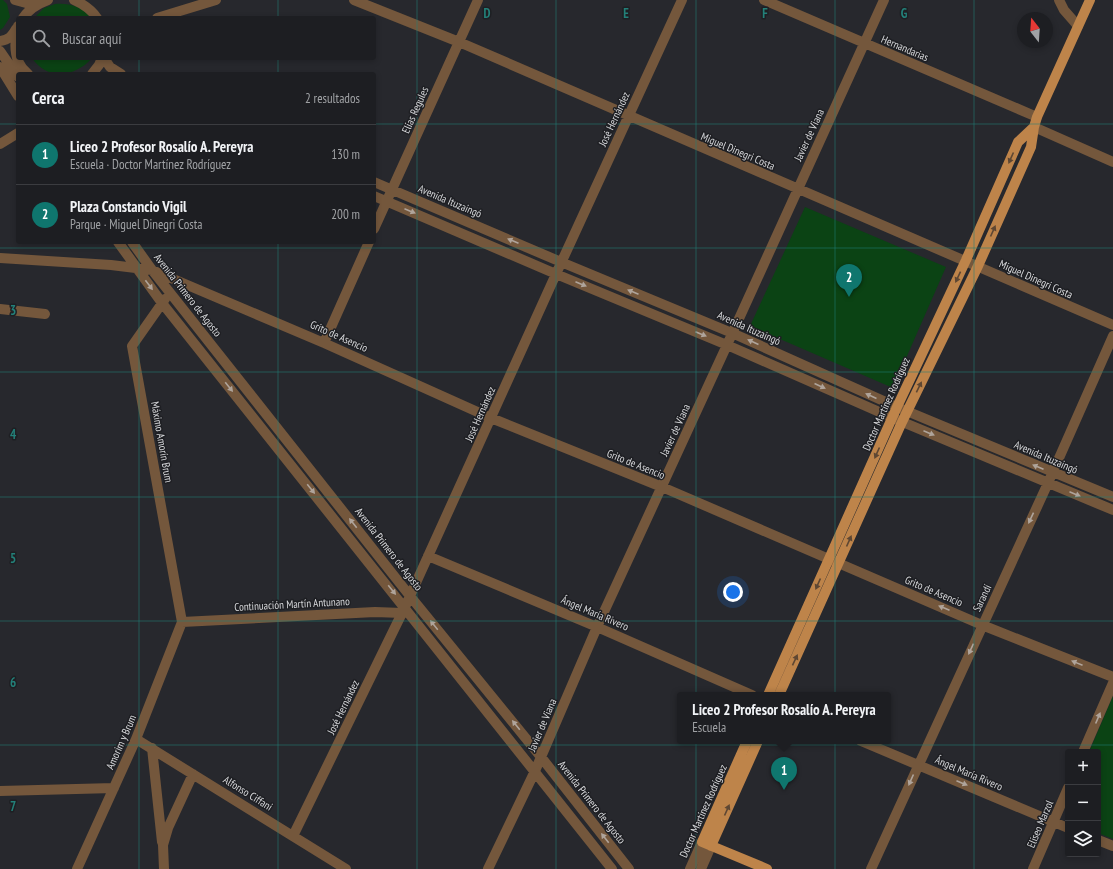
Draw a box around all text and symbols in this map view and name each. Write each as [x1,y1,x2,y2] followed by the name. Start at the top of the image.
[484,5,491,22] text: D
[623,5,629,22] text: E
[762,5,768,22] text: F
[901,5,908,22] text: G
[1017,12,1053,48] north arrow
[16,16,376,60] search box
[30,27,52,49] icon: search
[62,29,122,48] text: Buscar aquí
[879,32,931,64] street label: Hernandarias
[398,84,432,136] street label: Elías Regules
[32,87,65,109] text: Cerca
[595,89,633,149] street label: José Hernández
[305,90,360,107] text: 2 resultados
[790,107,827,164] street label: Javier de Viana
[699,129,777,173] street label: Miguel Dinegri Costa
[70,137,253,156] text: Liceo 2 Profesor Rosalío A. Pereyra
[42,146,48,163] text: 1
[331,146,360,163] text: 130 m
[1008,153,1014,164] one-way arrow
[70,156,231,173] text: Escuela · Doctor Martínez Rodríguez
[416,181,484,221] street label: Avenida Ituzaingó
[70,197,187,216] text: Plaza Constancio Vigil
[42,206,48,223] text: 2
[331,206,360,223] text: 200 m
[404,208,415,214] one-way arrow
[70,216,202,233] text: Parque · Miguel Dinegri Costa
[990,226,996,237] one-way arrow
[507,238,519,244] one-way arrow
[151,251,225,340] street label: Avenida Primero de Agosto
[997,257,1075,301] street label: Miguel Dinegri Costa
[836,264,862,297] pin: 2
[955,271,961,282] one-way arrow
[145,280,153,290] one-way arrow
[575,282,587,288] one-way arrow
[628,289,639,295] one-way arrow
[10,302,16,319] text: 3
[715,308,783,348] street label: Avenida Ituzaingó
[308,317,370,355] street label: Grito de Asencio
[695,332,707,338] one-way arrow
[747,339,759,346] one-way arrow
[859,355,913,453] street label: Doctor Martínez Rodríguez
[225,381,234,392] one-way arrow
[916,381,922,392] one-way arrow
[814,383,826,389] one-way arrow
[461,384,498,445] street label: José Hernández
[866,393,877,399] one-way arrow
[148,400,176,484] street label: Máximo Amorín Brum
[656,402,693,459] street label: Javier de Viana
[10,426,17,443] text: 4
[924,430,935,436] one-way arrow
[1012,437,1080,477] street label: Avenida Ituzaingó
[605,446,667,482] street label: Grito de Asencio
[874,448,880,459] one-way arrow
[1032,463,1044,469] one-way arrow
[306,483,315,494] one-way arrow
[1069,491,1080,497] one-way arrow
[352,505,426,594] street label: Avenida Primero de Agosto
[1028,513,1034,525] one-way arrow
[348,517,357,528] one-way arrow
[846,536,852,547] one-way arrow
[10,550,16,567] text: 5
[903,573,965,610] street label: Grito de Asencio
[814,579,820,591] one-way arrow
[723,582,743,602] your location
[970,582,995,614] street label: Sarandí
[387,585,396,596] one-way arrow
[559,592,631,634] street label: Ángel María Rivero
[234,594,350,614] street label: Continuación Martín Antunano
[938,605,949,611] one-way arrow
[429,619,438,630] one-way arrow
[968,643,974,655] one-way arrow
[792,654,798,665] one-way arrow
[1070,659,1082,665] one-way arrow
[10,674,16,691] text: 6
[323,678,362,737] street label: José Hernández
[677,692,891,744] popup
[524,696,559,754] street label: Javier de Viana
[692,700,876,719] text: Liceo 2 Profesor Rosalío A. Pereyra
[1095,712,1101,723] one-way arrow
[103,713,139,771] street label: Amorim y Brum
[692,719,726,736] text: Escuela
[511,720,520,731] one-way arrow
[1065,749,1101,857] map controls
[1065,749,1101,785] button: +
[933,752,1005,794] street label: Ángel María Rivero
[771,757,797,790] pin: 1
[555,758,629,847] street label: Avenida Primero de Agosto
[676,762,730,860] street label: Doctor Martínez Rodríguez
[221,772,275,814] street label: Alfonso Ciffani
[908,774,914,785] one-way arrow
[956,780,967,786] one-way arrow
[1065,785,1101,821] button: −
[10,798,16,815] text: 7
[1024,798,1056,850] street label: Eliseo Marzol
[724,805,730,816] one-way arrow
[1065,821,1101,857] button: layers
[601,833,609,844] one-way arrow

